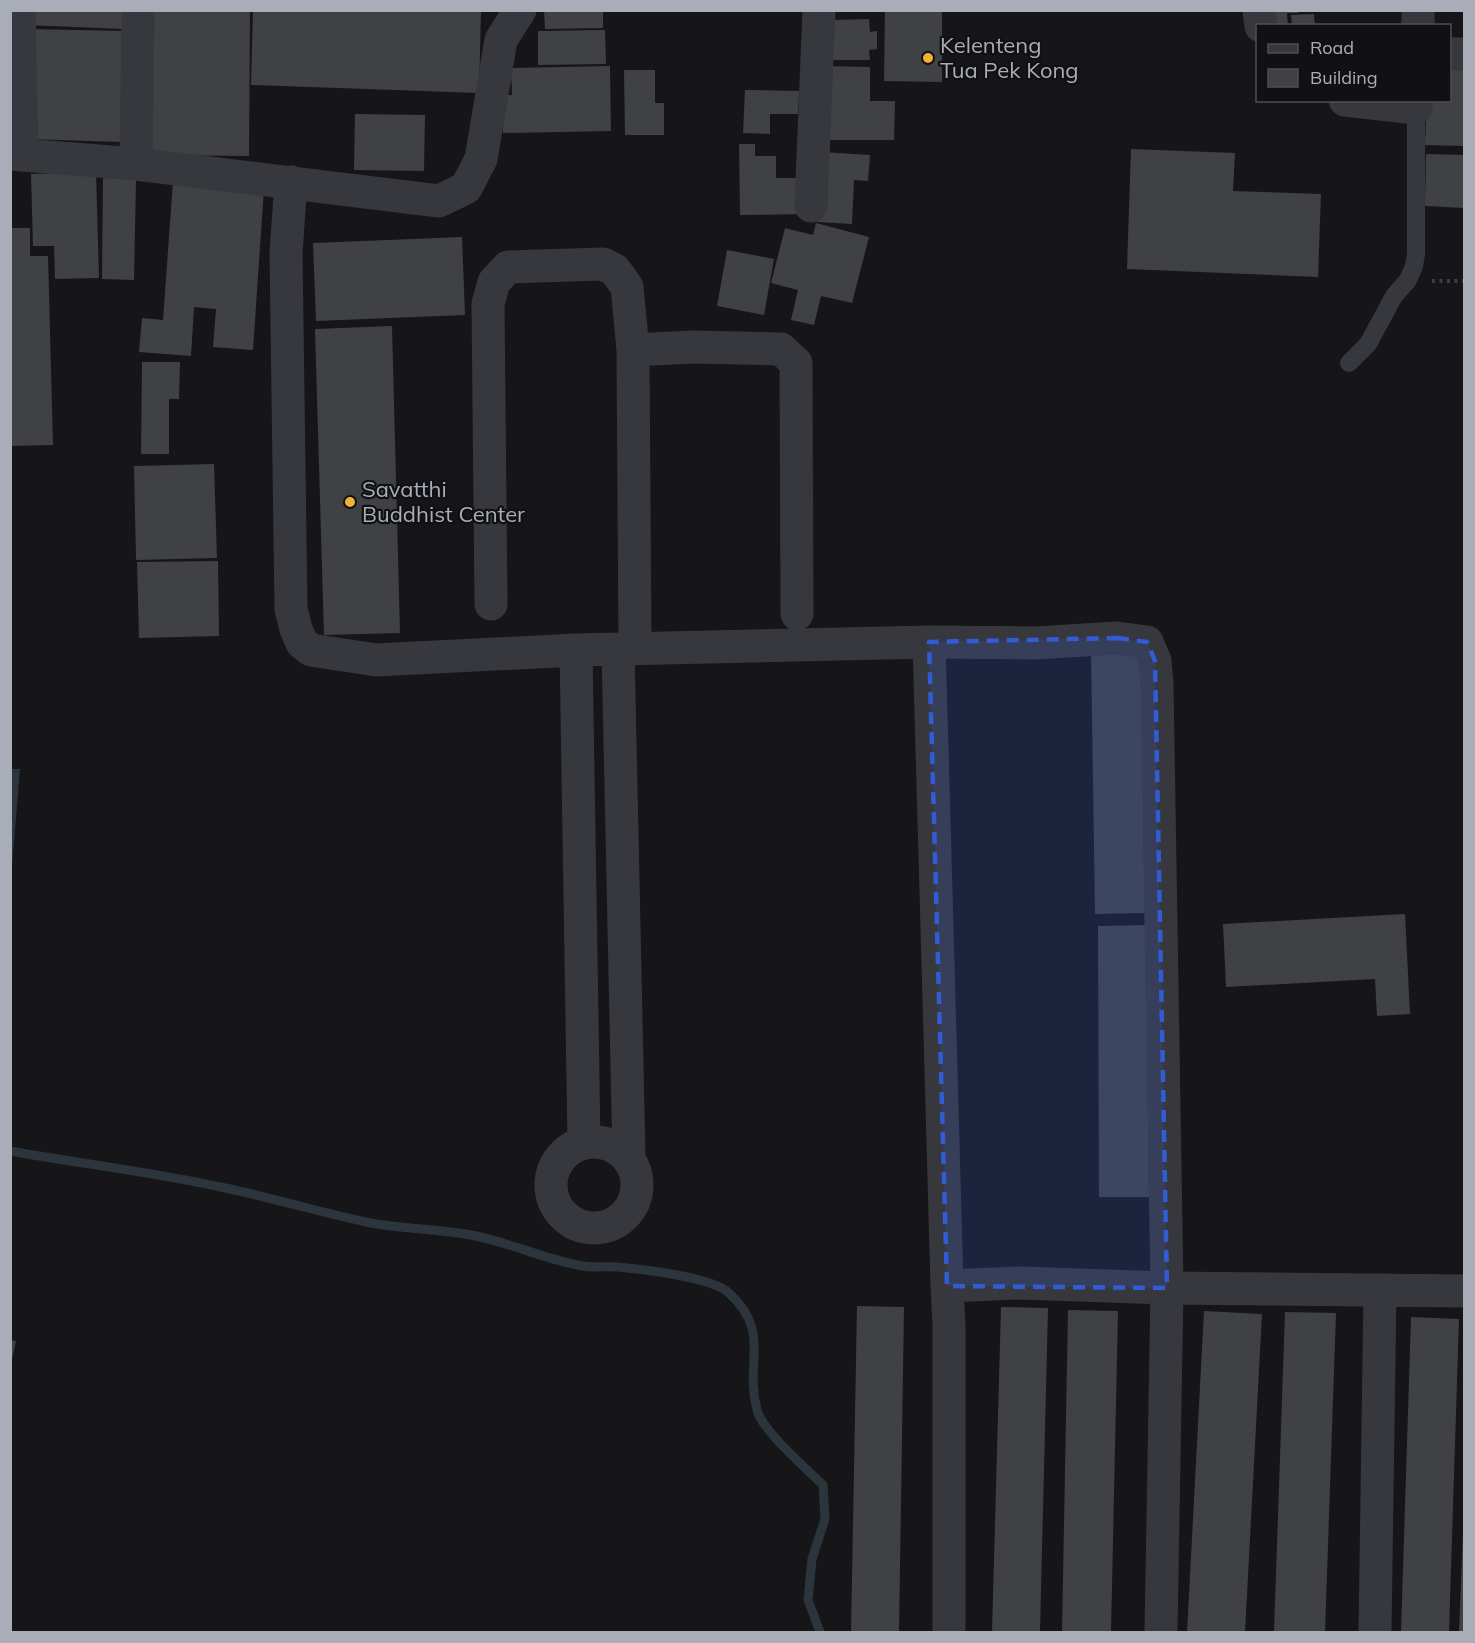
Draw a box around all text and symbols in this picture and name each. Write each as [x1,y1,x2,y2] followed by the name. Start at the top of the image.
[1256,24,1451,102] legend
[940,31,1079,84] place label: Kelenteng Tua Pek Kong
[1310,36,1354,59] text: Road
[921,51,935,65] marker: Kelenteng Tua Pek Kong
[1310,66,1378,89] text: Building
[362,475,525,528] place label: Savatthi Buddhist Center
[343,495,357,509] marker: Savatthi Buddhist Center

